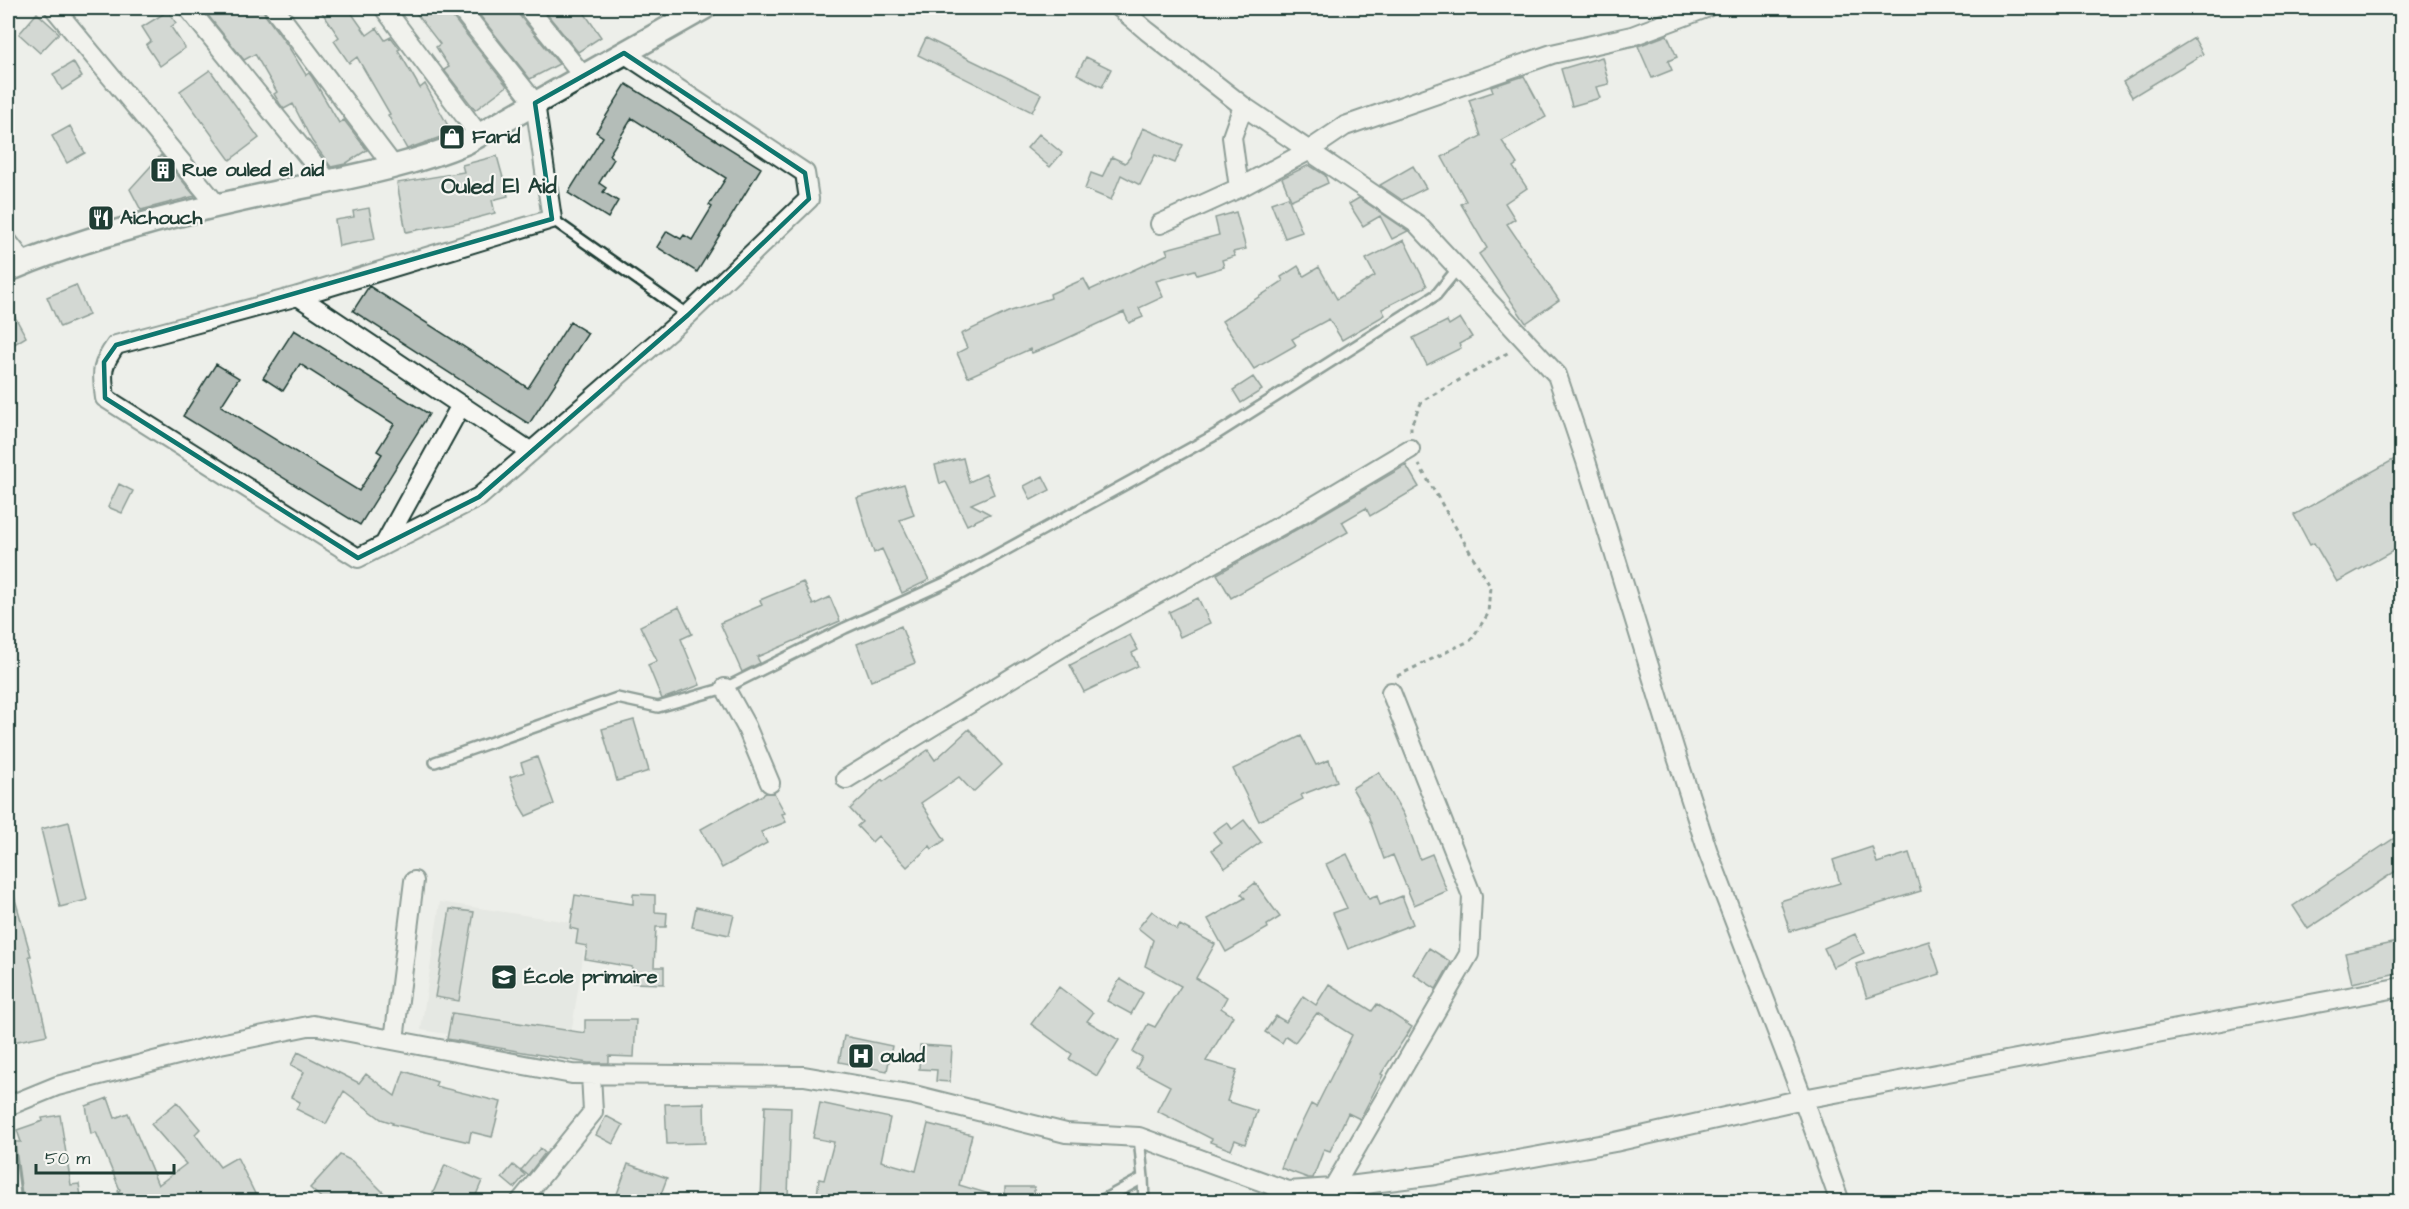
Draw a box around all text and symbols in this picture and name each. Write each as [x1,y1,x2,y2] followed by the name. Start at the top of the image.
[437,122,467,152] shop icon: Farid
[472,123,521,151] place label: Farid
[148,155,178,185] building icon: Rue ouled el aid
[182,156,325,184] place label: Rue ouled el aid
[441,171,557,202] district label: Ouled El Aid
[86,203,116,233] restaurant icon: Aichouch
[120,204,203,232] place label: Aichouch
[489,962,519,992] school or university icon: École primaire
[524,963,658,991] place label: École primaire
[846,1041,876,1071] hospital icon: oulad
[880,1042,926,1070] place label: oulad
[36,1137,174,1175] scale bar
[45,1146,90,1171] text: 50 m

